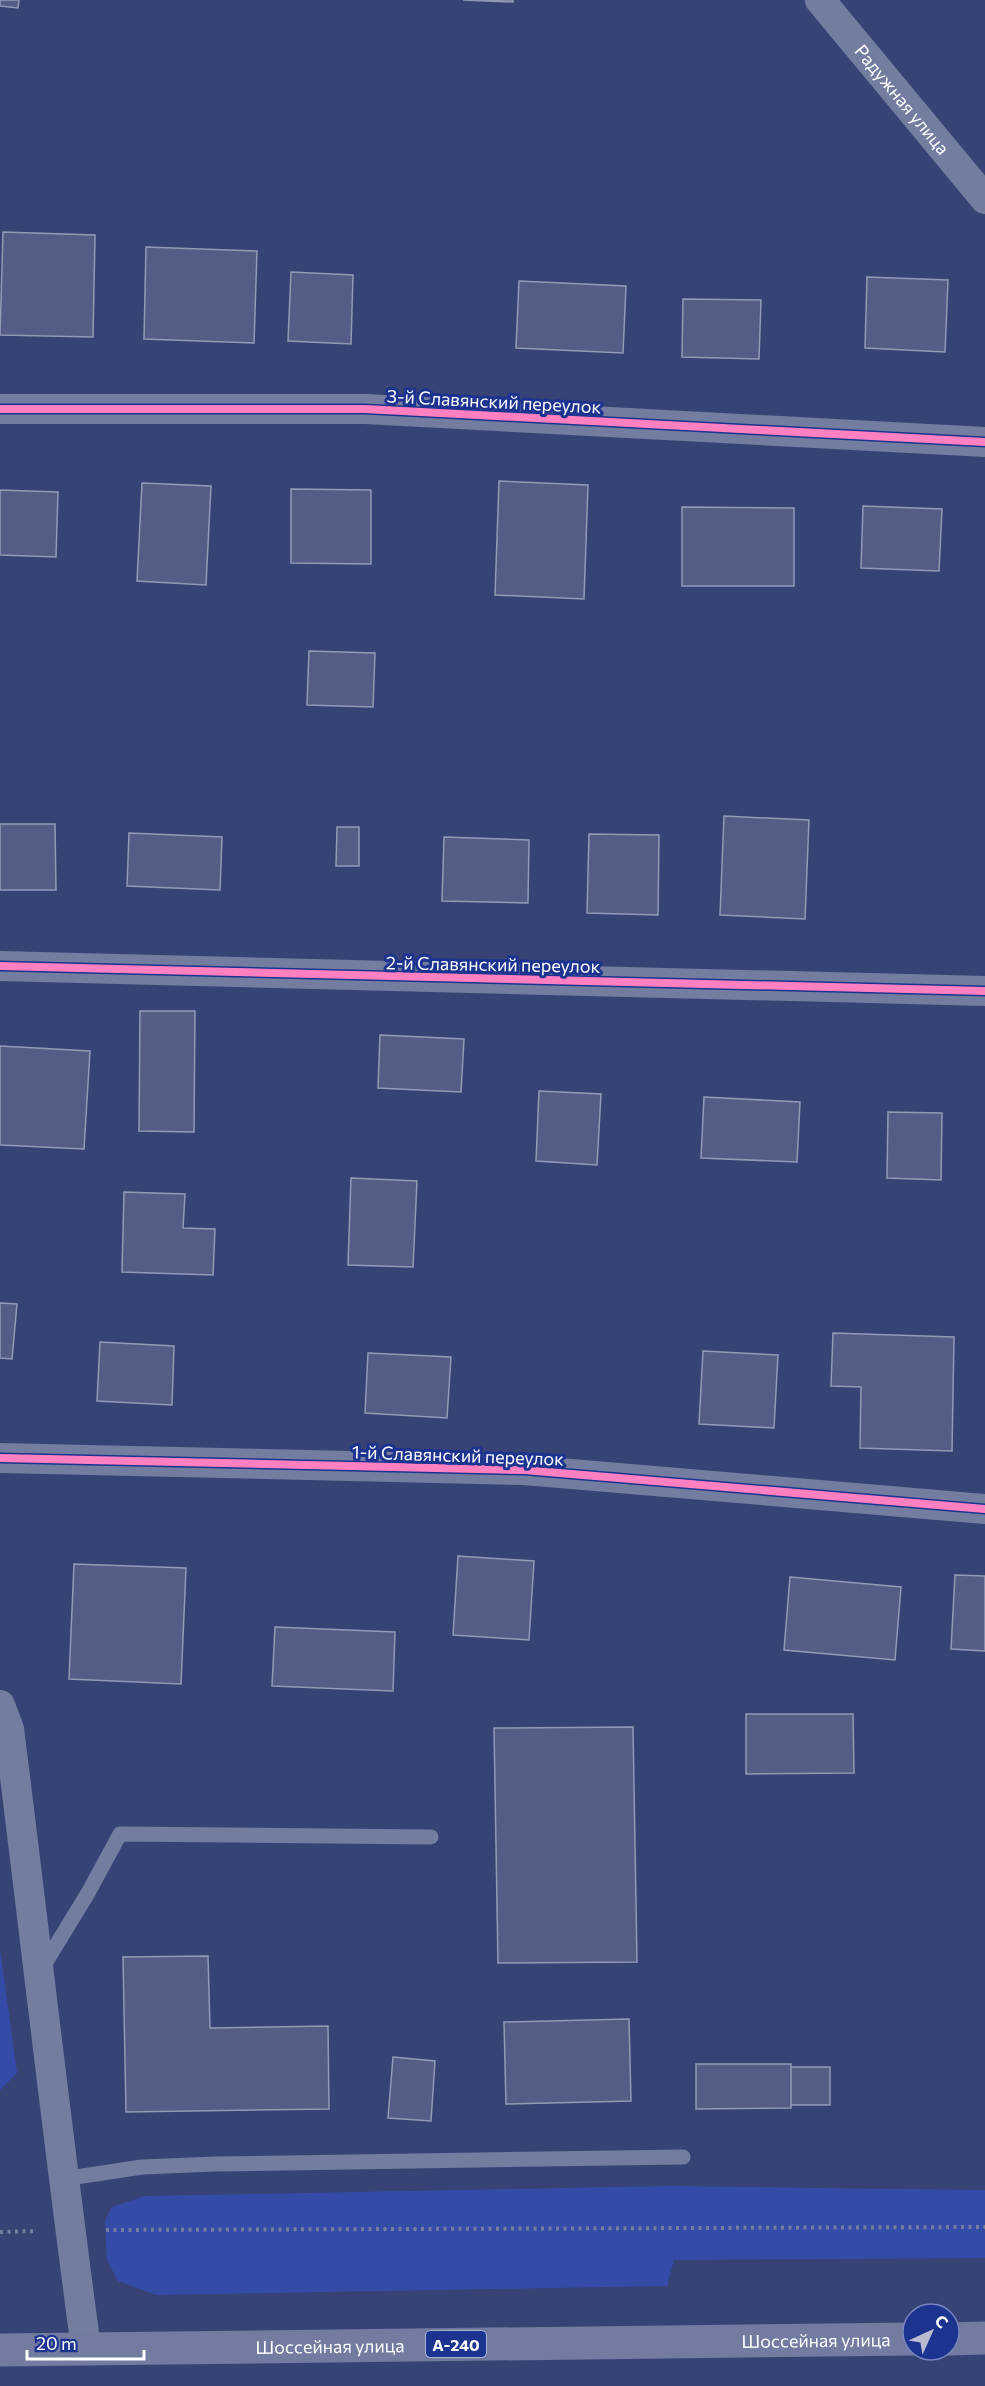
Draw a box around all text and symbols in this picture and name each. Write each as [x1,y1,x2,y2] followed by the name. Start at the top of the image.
[850,40,954,159] street label: Радужная улица
[386,384,602,418] street label: 3-й Славянский переулок
[386,951,601,977] street label: 2-й Славянский переулок
[352,1440,565,1470] street label: 1-й Славянский переулок
[901,2302,961,2362] north arrow
[931,2310,953,2332] text: С
[27,2323,144,2361] scale bar
[741,2328,891,2352] street label: Шоссейная улица
[426,2331,486,2357] road number: А-240
[36,2332,77,2354] text: 20 m
[255,2334,405,2358] street label: Шоссейная улица

